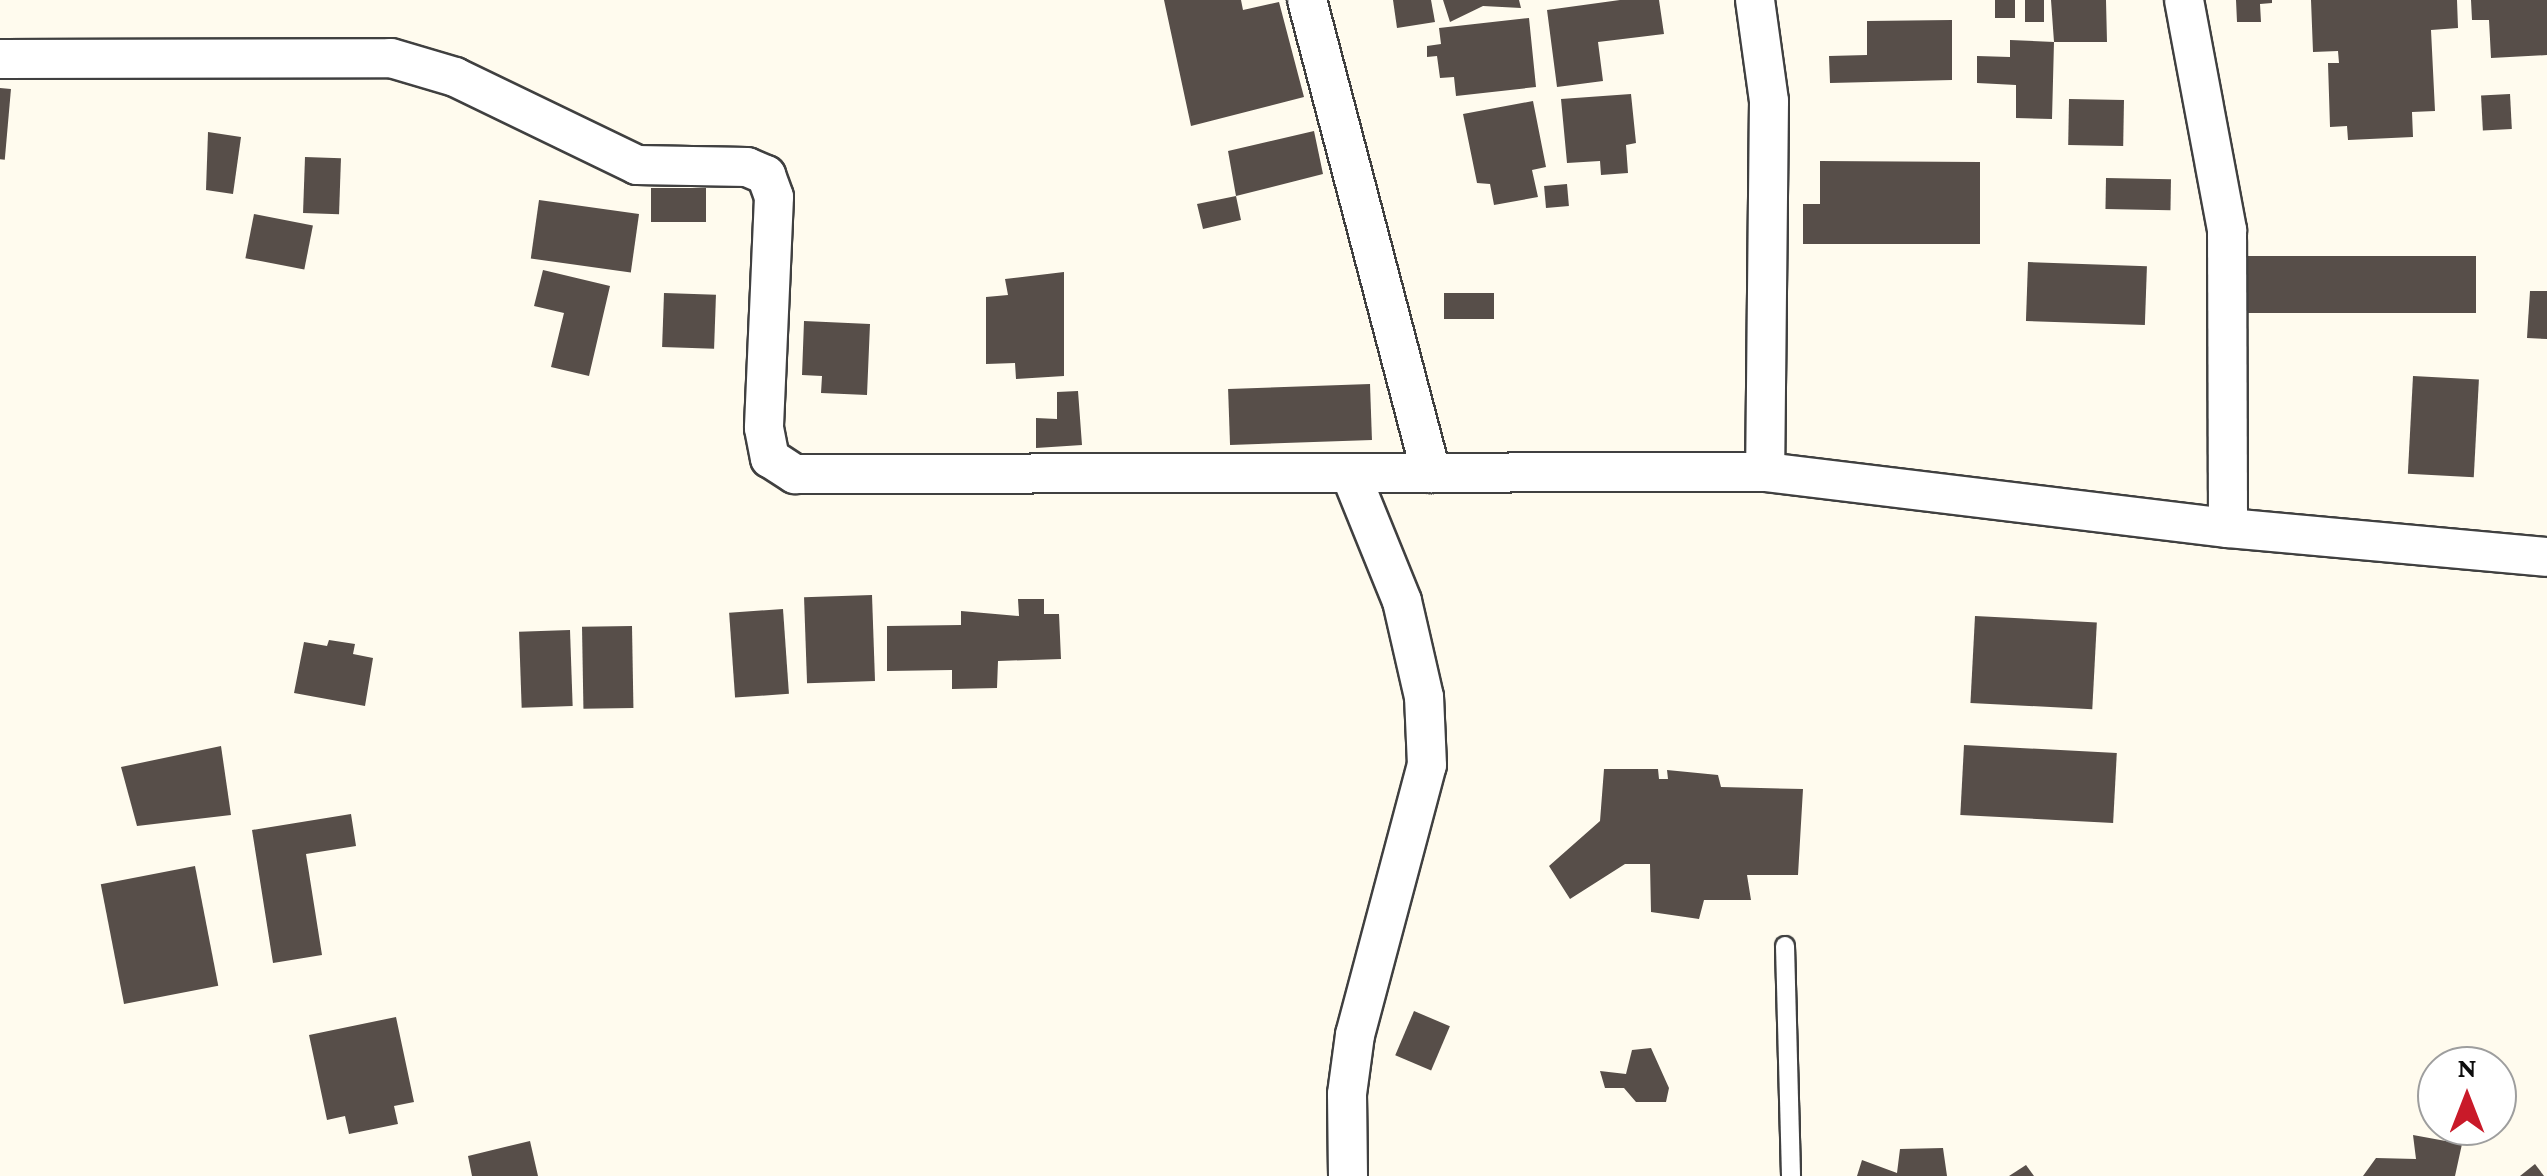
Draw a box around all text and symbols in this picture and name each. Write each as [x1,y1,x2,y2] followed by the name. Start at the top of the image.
[2417,1046,2517,1146] north arrow
[2457,1052,2477,1083] text: N

